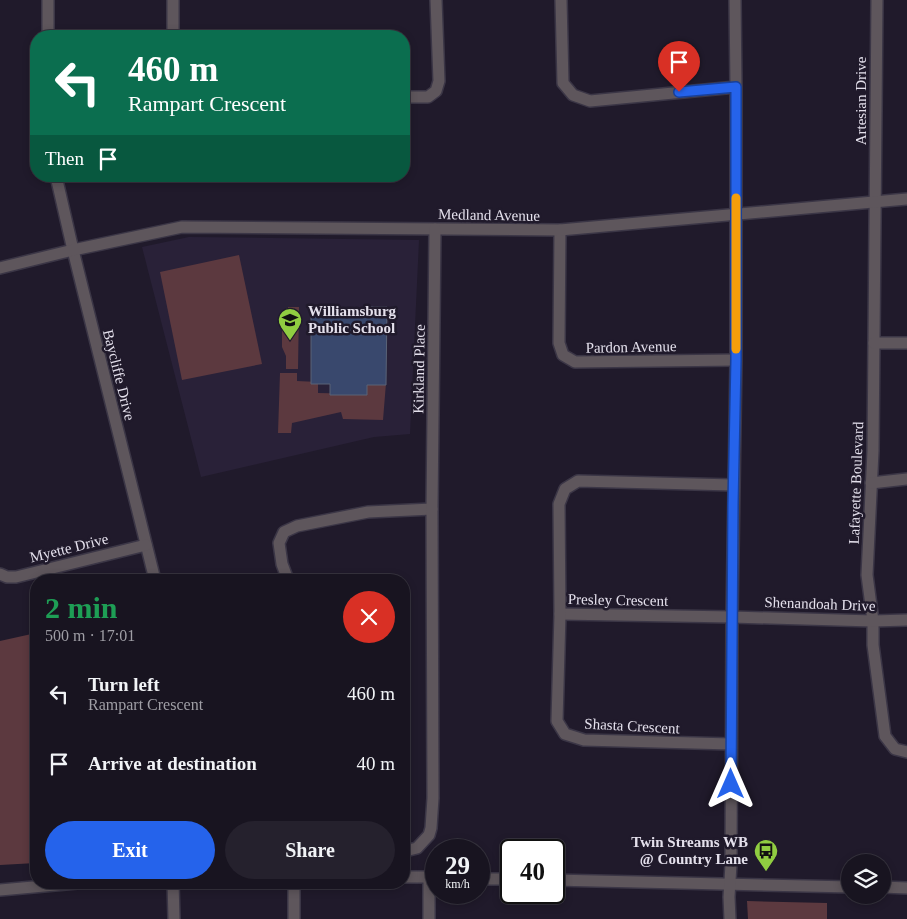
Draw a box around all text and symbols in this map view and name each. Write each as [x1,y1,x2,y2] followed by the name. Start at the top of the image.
[658,41,700,92] pin
[665,48,693,76] icon: arrive
[45,50,110,115] icon: left
[128,50,218,89] text: 460 m
[853,56,869,145] street label: Artesian Drive
[128,91,286,116] text: Rampart Crescent
[94,145,122,173] icon: arrive
[45,148,84,169] text: Then
[438,206,540,224] street label: Medland Avenue
[308,303,397,336] place label: Williamsburg Public School
[277,307,303,341] school or university icon: Williamsburg Public School
[410,324,428,414] street label: Kirkland Place
[100,328,138,423] street label: Baycliffe Drive
[585,338,677,356] street label: Pardon Avenue
[846,421,866,545] street label: Lafayette Boulevard
[28,530,110,565] street label: Myette Drive
[45,591,118,624] text: 2 min
[343,591,395,643] button: close
[568,591,669,609] street label: Presley Crescent
[764,594,876,614] street label: Shenandoah Drive
[45,627,135,644] text: 500 m · 17:01
[88,674,160,695] text: Turn left
[45,680,73,708] icon: left
[347,683,395,704] text: 460 m
[88,696,203,713] text: Rampart Crescent
[584,716,681,737] street label: Shasta Crescent
[45,750,73,778] icon: arrive
[88,753,257,774] text: Arrive at destination
[356,753,395,774] text: 40 m
[704,757,756,809] position arrow
[45,821,215,879] button: Exit
[225,821,395,879] button: Share
[631,834,748,867] place label: Twin Streams WB @ Country Lane
[753,838,779,872] bus stop icon: Twin Streams WB @ Country Lane
[500,839,565,904] speed limit sign: 40
[445,852,470,879] text: 29
[841,854,891,904] map controls
[841,854,891,904] button: layers
[445,877,470,891] text: km/h

